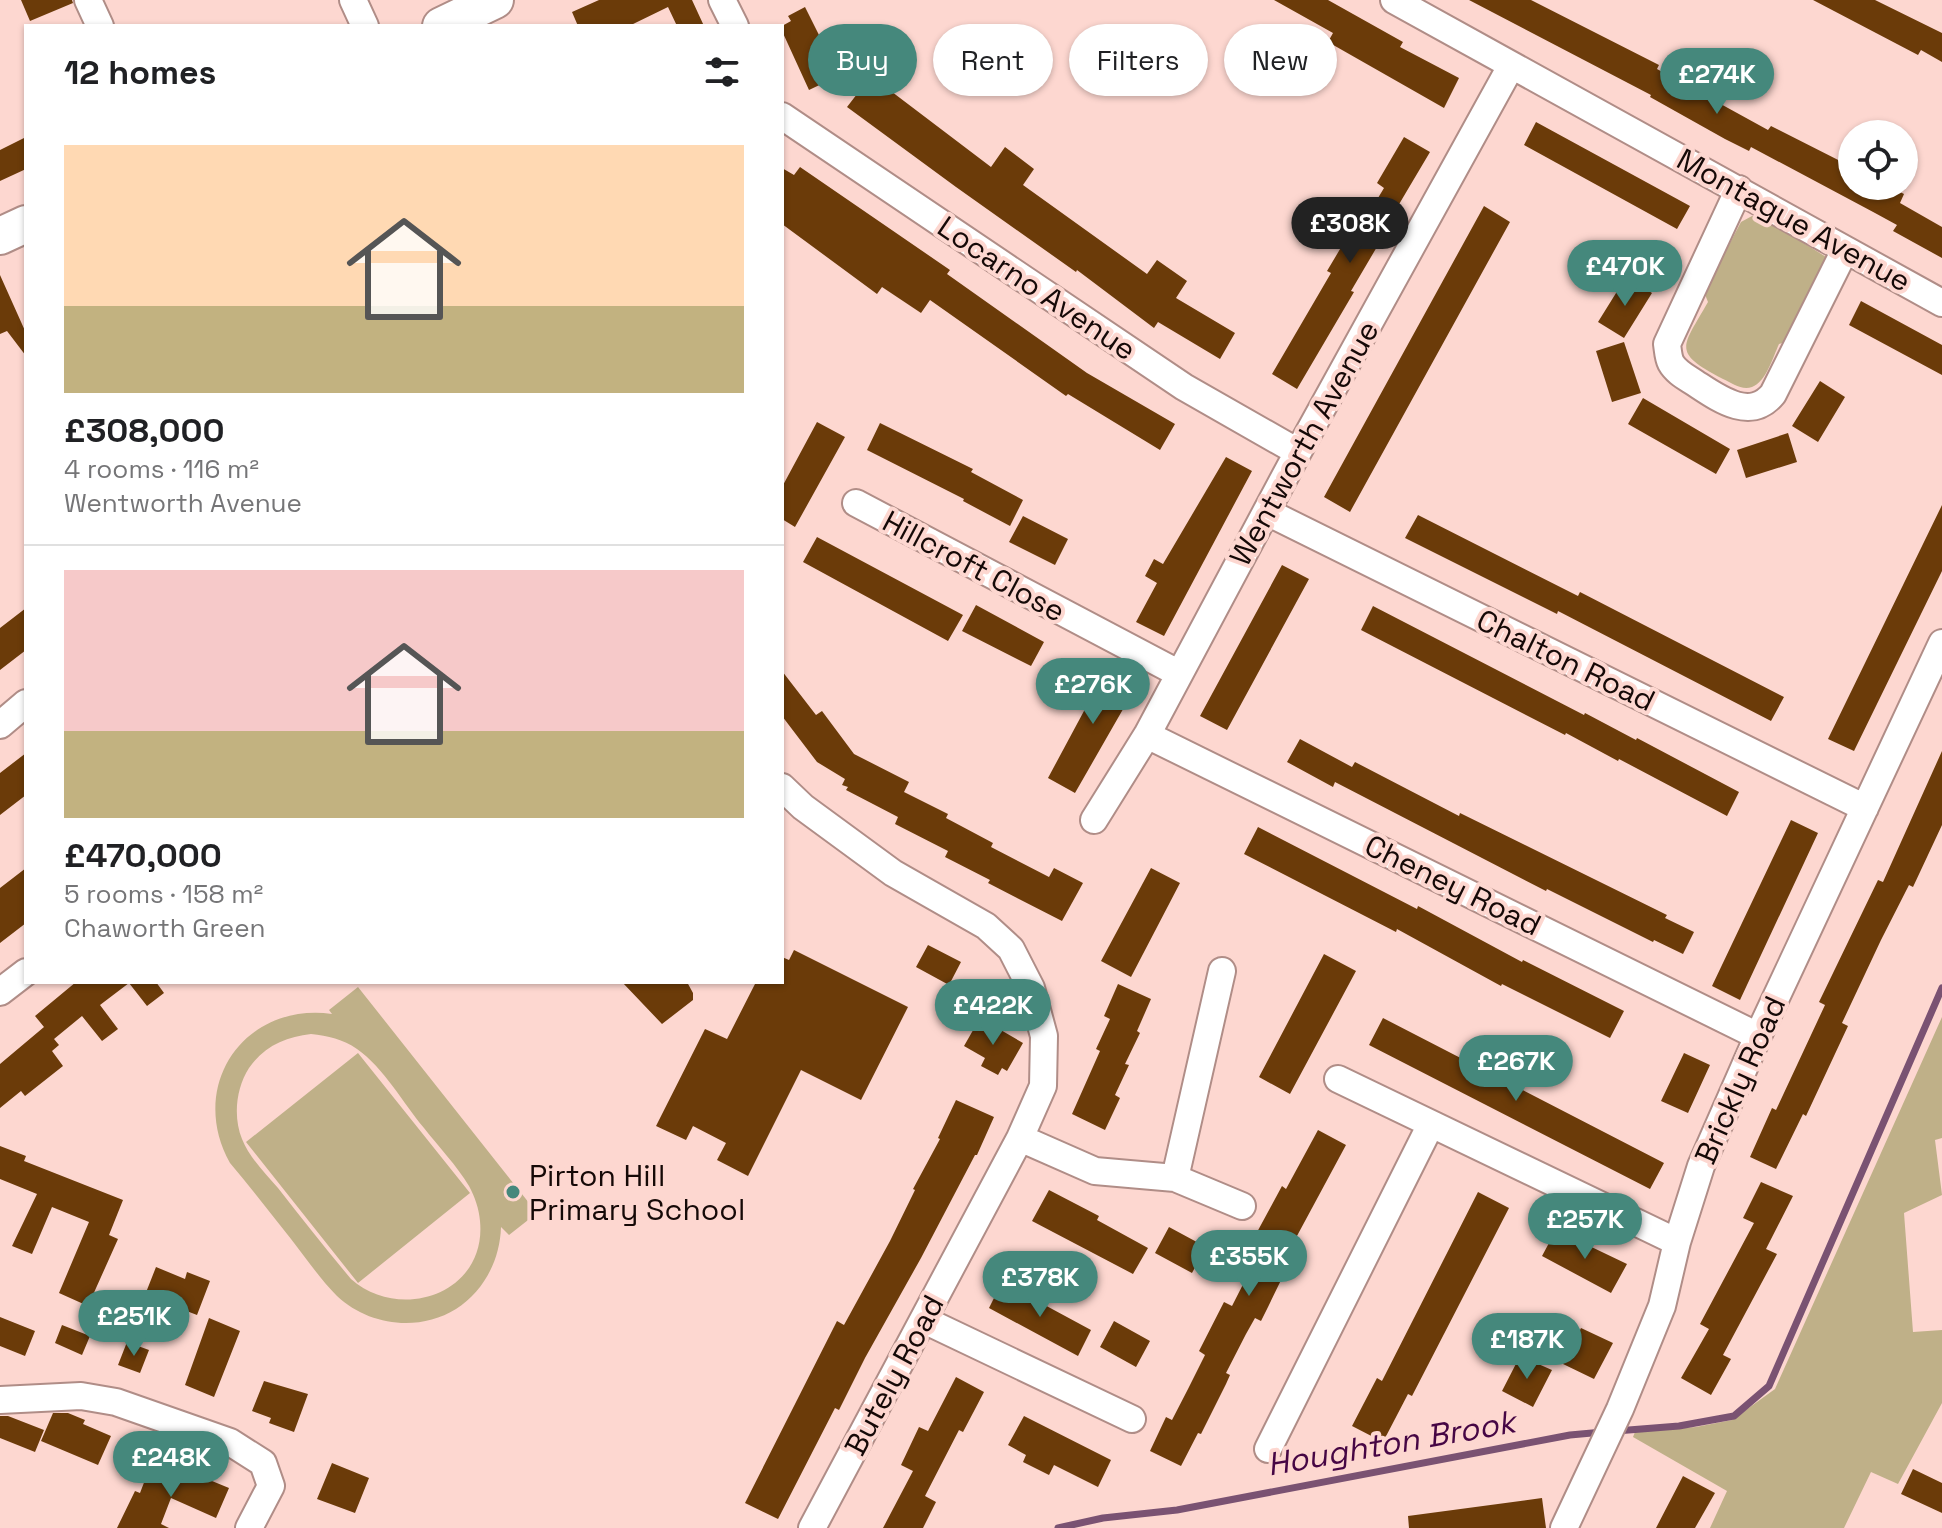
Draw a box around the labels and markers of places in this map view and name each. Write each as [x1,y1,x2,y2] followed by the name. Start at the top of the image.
[1661,48,1773,116] pin: £274K
[1294,197,1406,265] pin: £308K
[1569,240,1681,308] pin: £470K
[1037,658,1149,726] pin: £276K
[937,979,1049,1047] pin: £422K
[1460,1035,1572,1103] pin: £267K
[529,1156,745,1229] place label: Pirton Hill Primary School
[504,1183,522,1201] marker: Pirton Hill Primary School
[1529,1193,1641,1261] pin: £257K
[1193,1230,1305,1298] pin: £355K
[984,1251,1096,1319] pin: £378K
[78,1290,190,1358] pin: £251K
[1471,1313,1583,1381] pin: £187K
[115,1431,227,1499] pin: £248K

